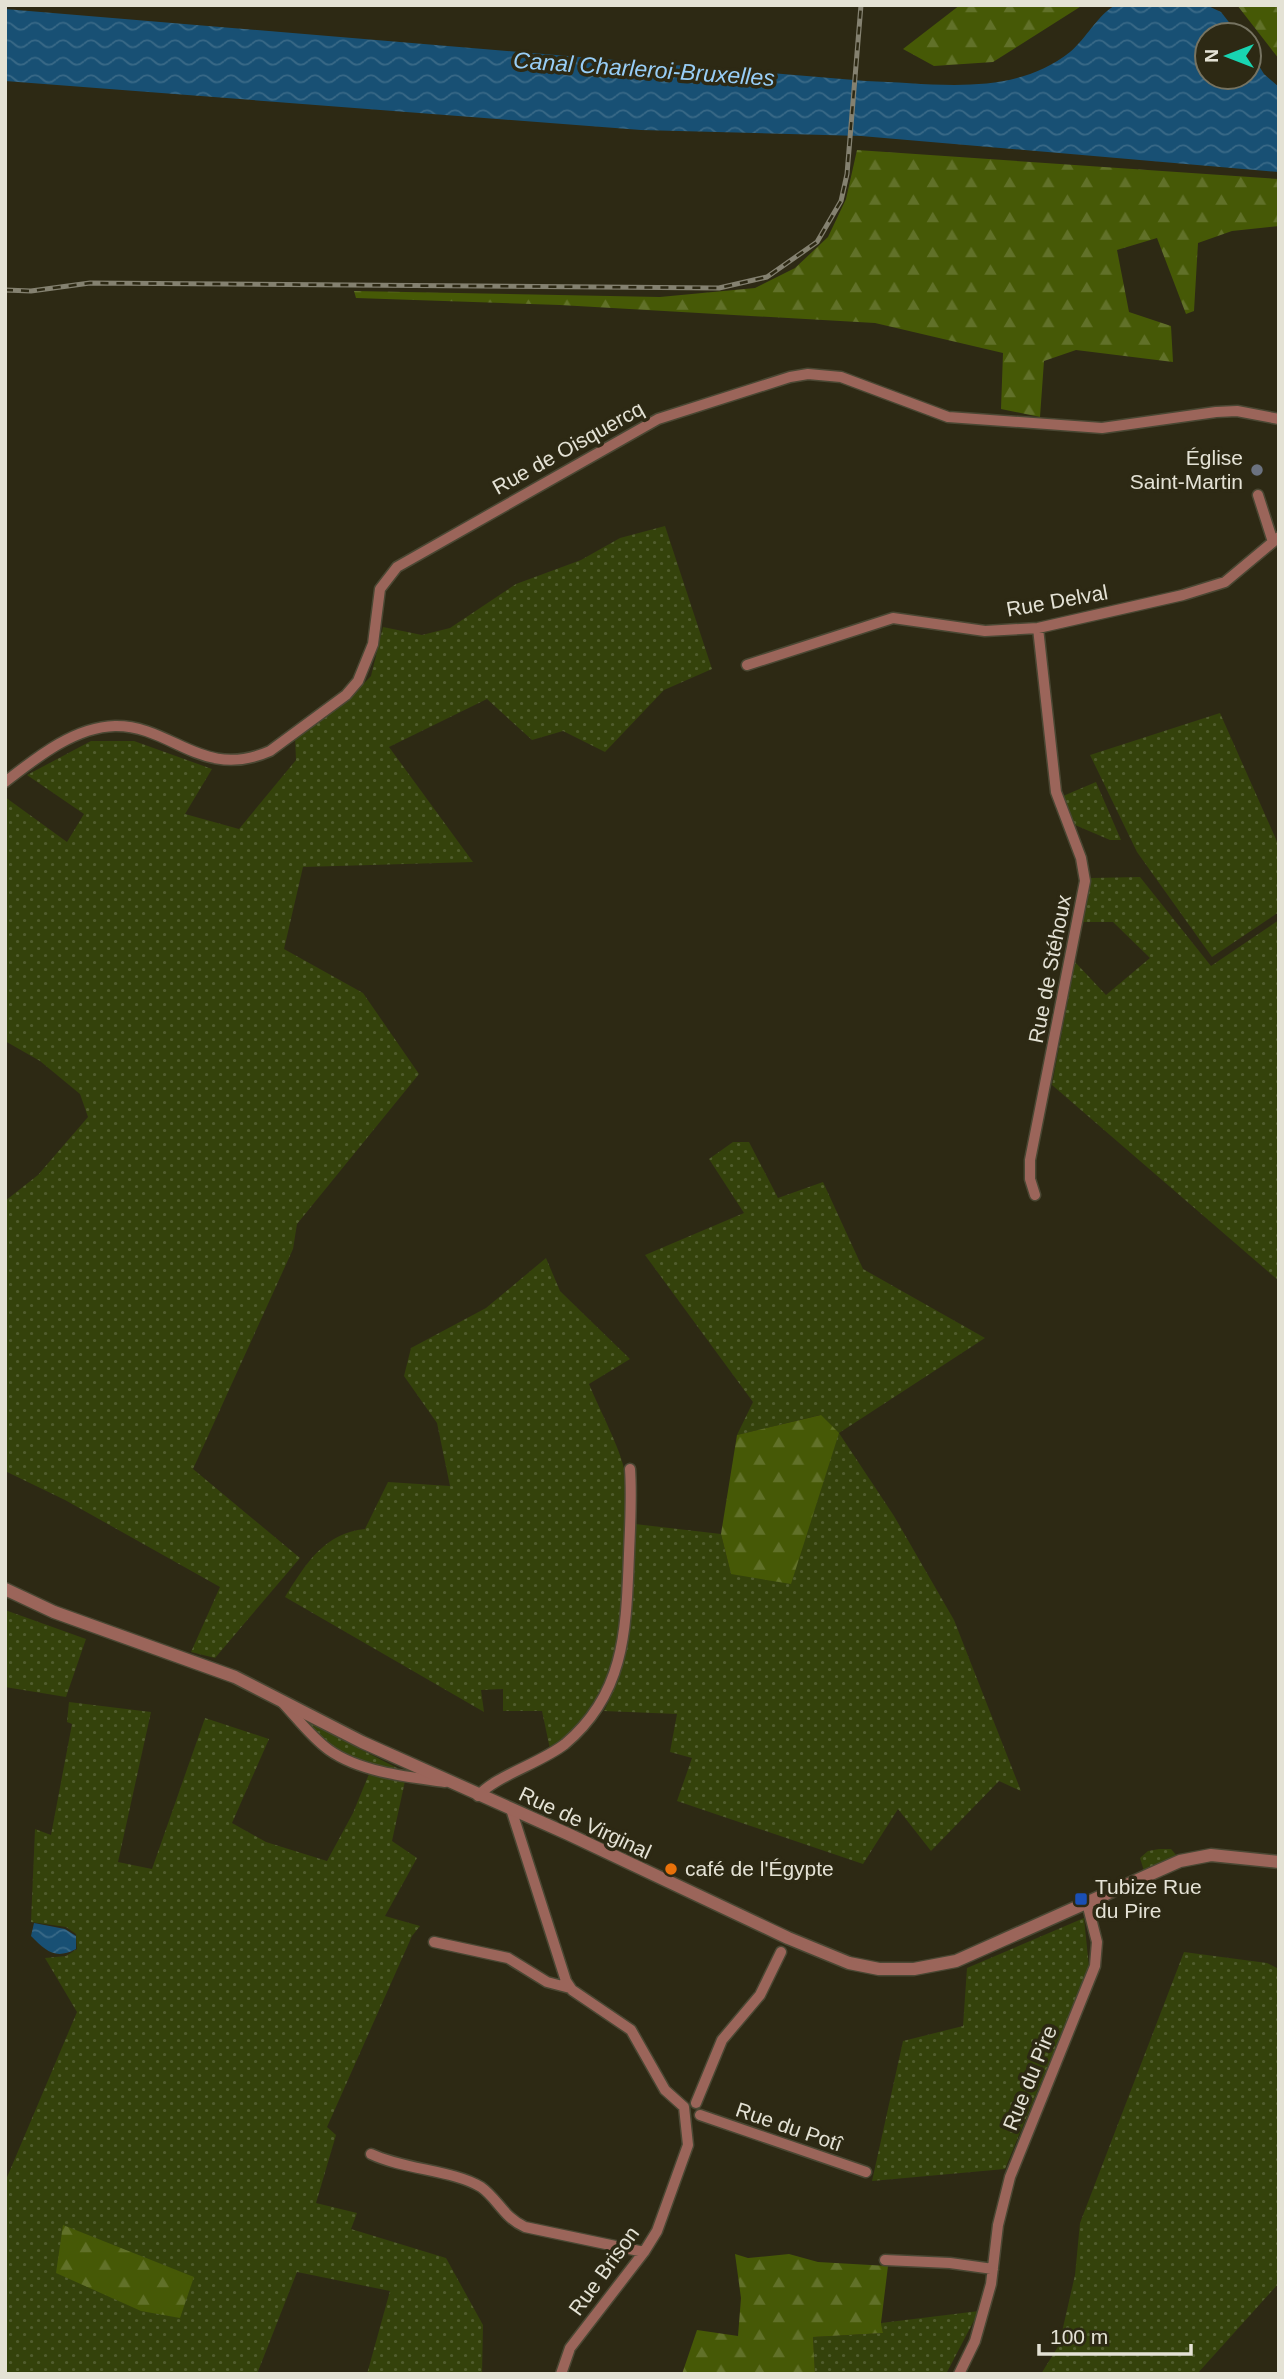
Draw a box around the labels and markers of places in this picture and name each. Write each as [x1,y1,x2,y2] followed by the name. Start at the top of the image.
[1130,446,1243,493] place label: Église Saint-Martin
[1249,462,1265,478] marker: Église Saint-Martin
[685,1857,834,1880] place label: café de l'Égypte
[663,1861,679,1877] marker: café de l'Égypte
[1095,1875,1202,1922] place label: Tubize Rue du Pire
[1073,1891,1089,1907] marker: Tubize Rue du Pire

